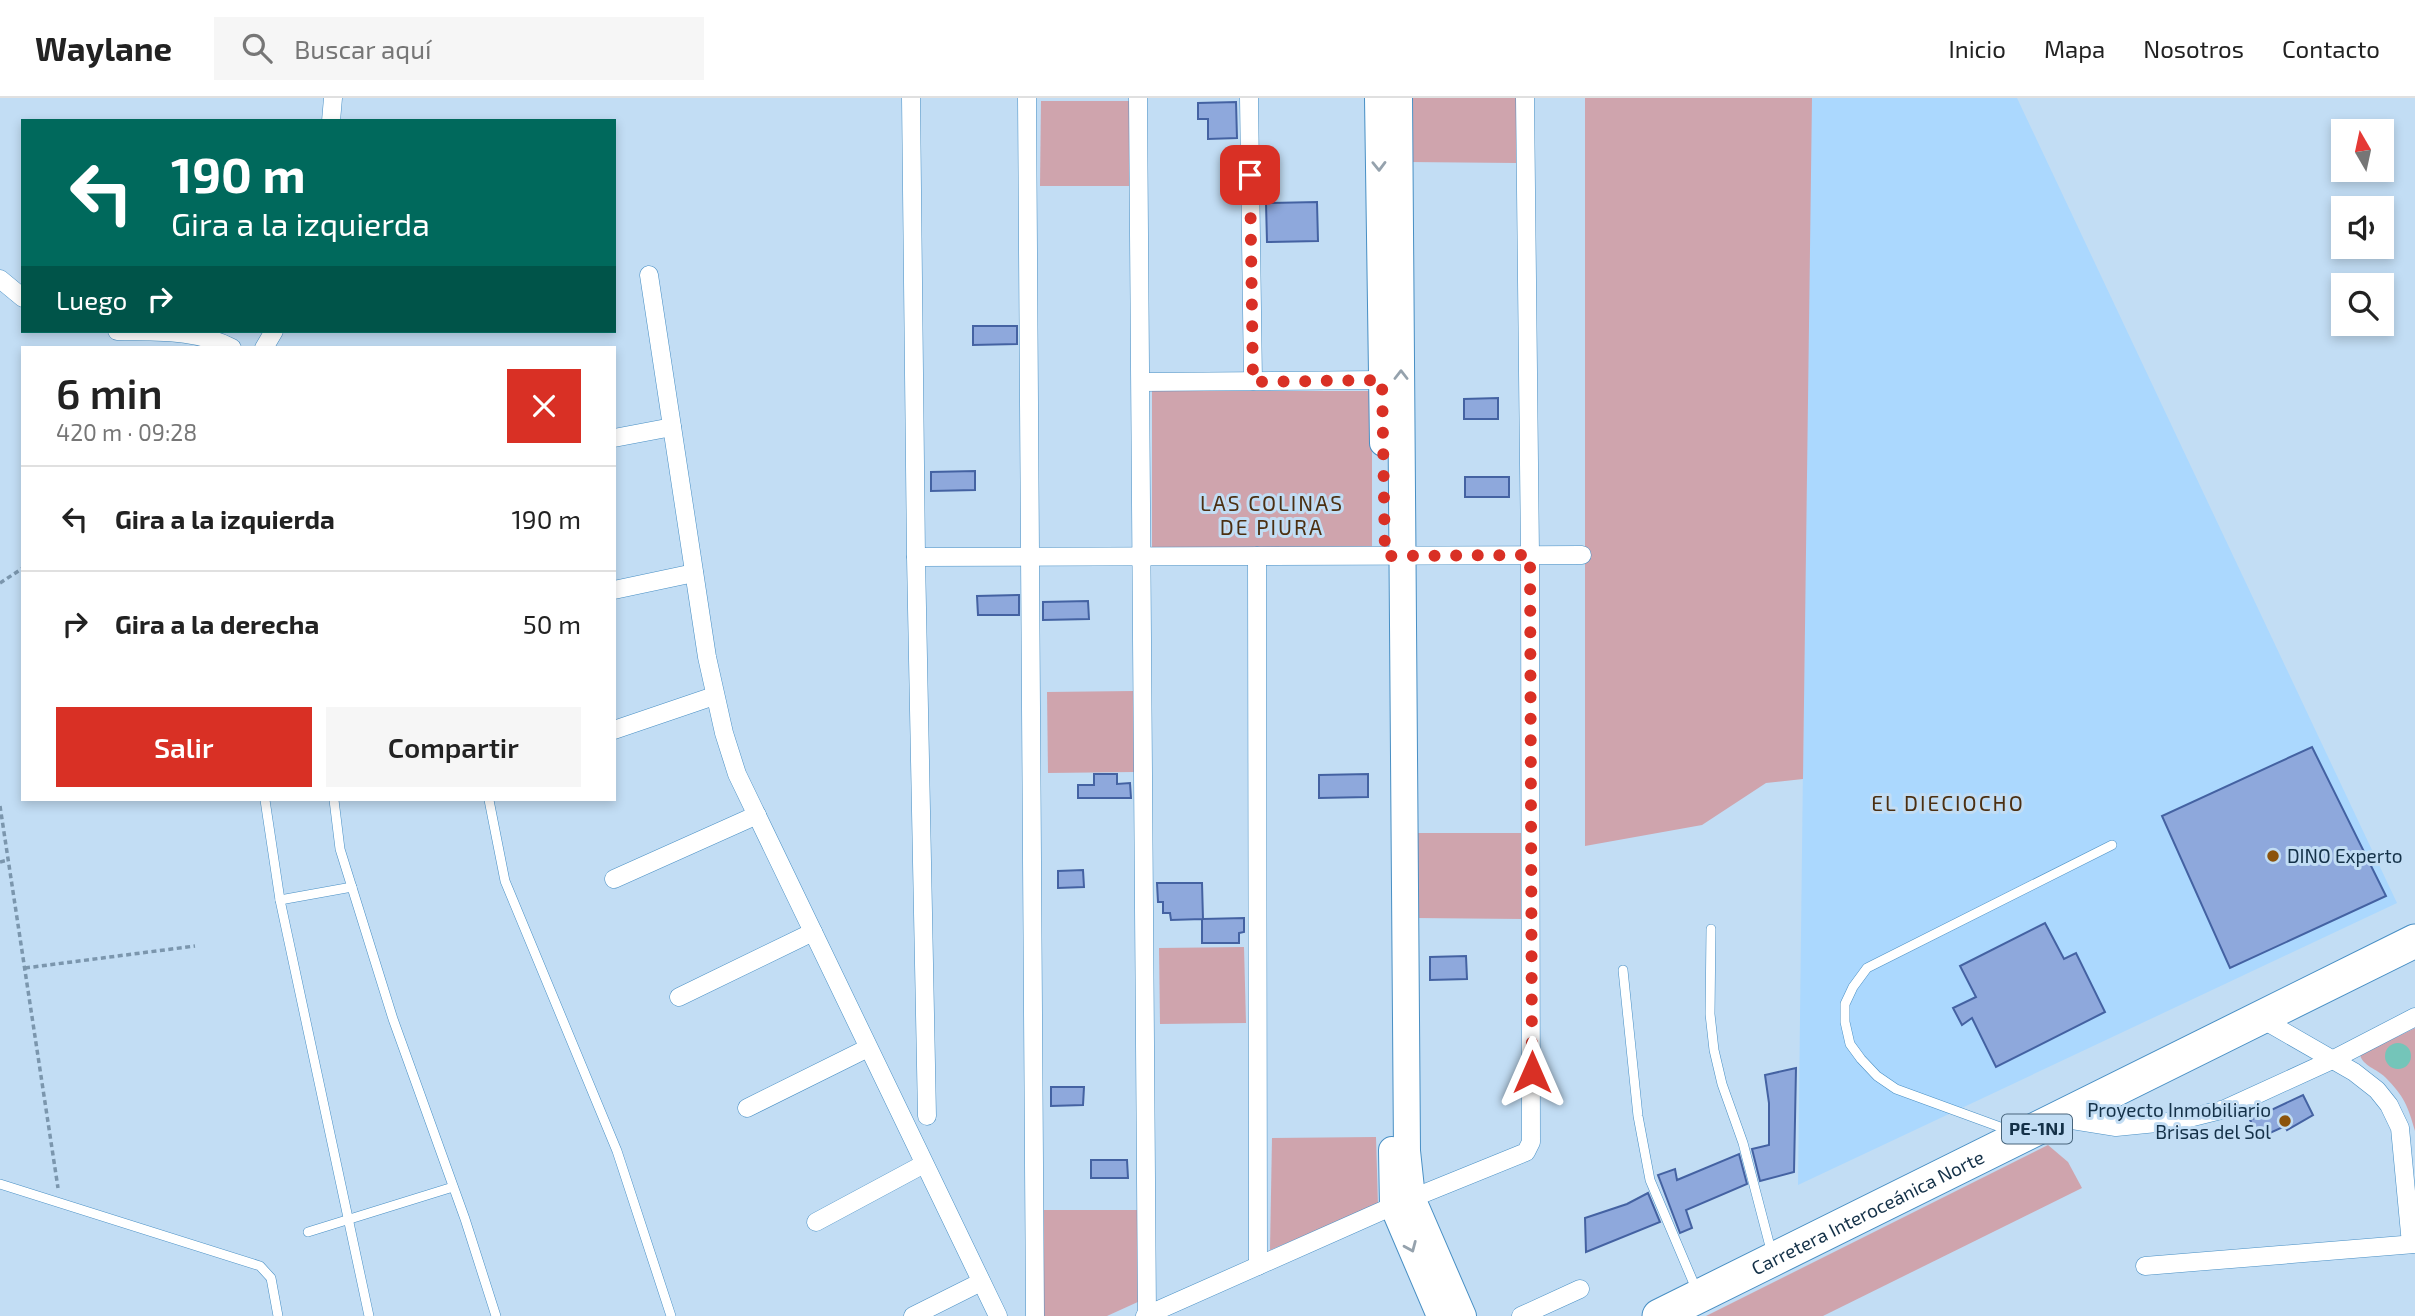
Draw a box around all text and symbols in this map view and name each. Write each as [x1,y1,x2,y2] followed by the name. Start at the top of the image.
[214,17,704,80] search box
[35,28,172,68] text: Waylane
[238,29,276,67] icon: search
[294,33,431,64] text: Buscar aquí
[1948,34,2006,63] text: Inicio
[2044,34,2105,63] text: Mapa
[2143,34,2244,63] text: Nosotros
[2282,34,2380,63] text: Contacto
[2331,119,2394,182] north arrow
[2331,119,2394,336] map controls
[171,144,306,203] text: 190 m
[1220,145,1280,205] pin
[56,147,147,238] icon: left
[1231,156,1269,194] icon: arrive
[1371,161,1387,172] one-way arrow
[2331,196,2394,259] button: sound
[171,204,430,242] text: Gira a la izquierda
[2331,273,2394,336] button: search
[141,280,179,318] icon: right
[56,284,127,315] text: Luego
[56,367,163,417] text: 6 min
[507,369,581,443] button: close
[1393,369,1409,379] one-way arrow
[56,418,197,446] text: 420 m · 09:28
[1200,490,1344,539] district label: LAS COLINAS DE PIURA
[56,500,94,538] icon: left
[115,503,335,534] text: Gira a la izquierda
[512,503,581,534] text: 190 m
[56,605,94,643] icon: right
[115,608,319,639] text: Gira a la derecha
[523,608,581,639] text: 50 m
[56,707,312,787] button: Salir
[326,707,581,787] button: Compartir
[1871,790,2025,815] district label: EL DIECIOCHO
[2287,844,2402,867] place label: DINO Experto
[2265,848,2281,864] marker: DINO Experto
[1495,1035,1569,1109] position arrow
[2087,1098,2271,1143] place label: Proyecto Inmobiliario Brisas del Sol
[2277,1113,2293,1129] marker: Proyecto Inmobiliario Brisas del Sol
[2002,1114,2072,1144] road number: PE-1NJ
[1747,1145,1988,1279] street label: Carretera Interoceánica Norte
[1402,1241,1416,1253] one-way arrow

